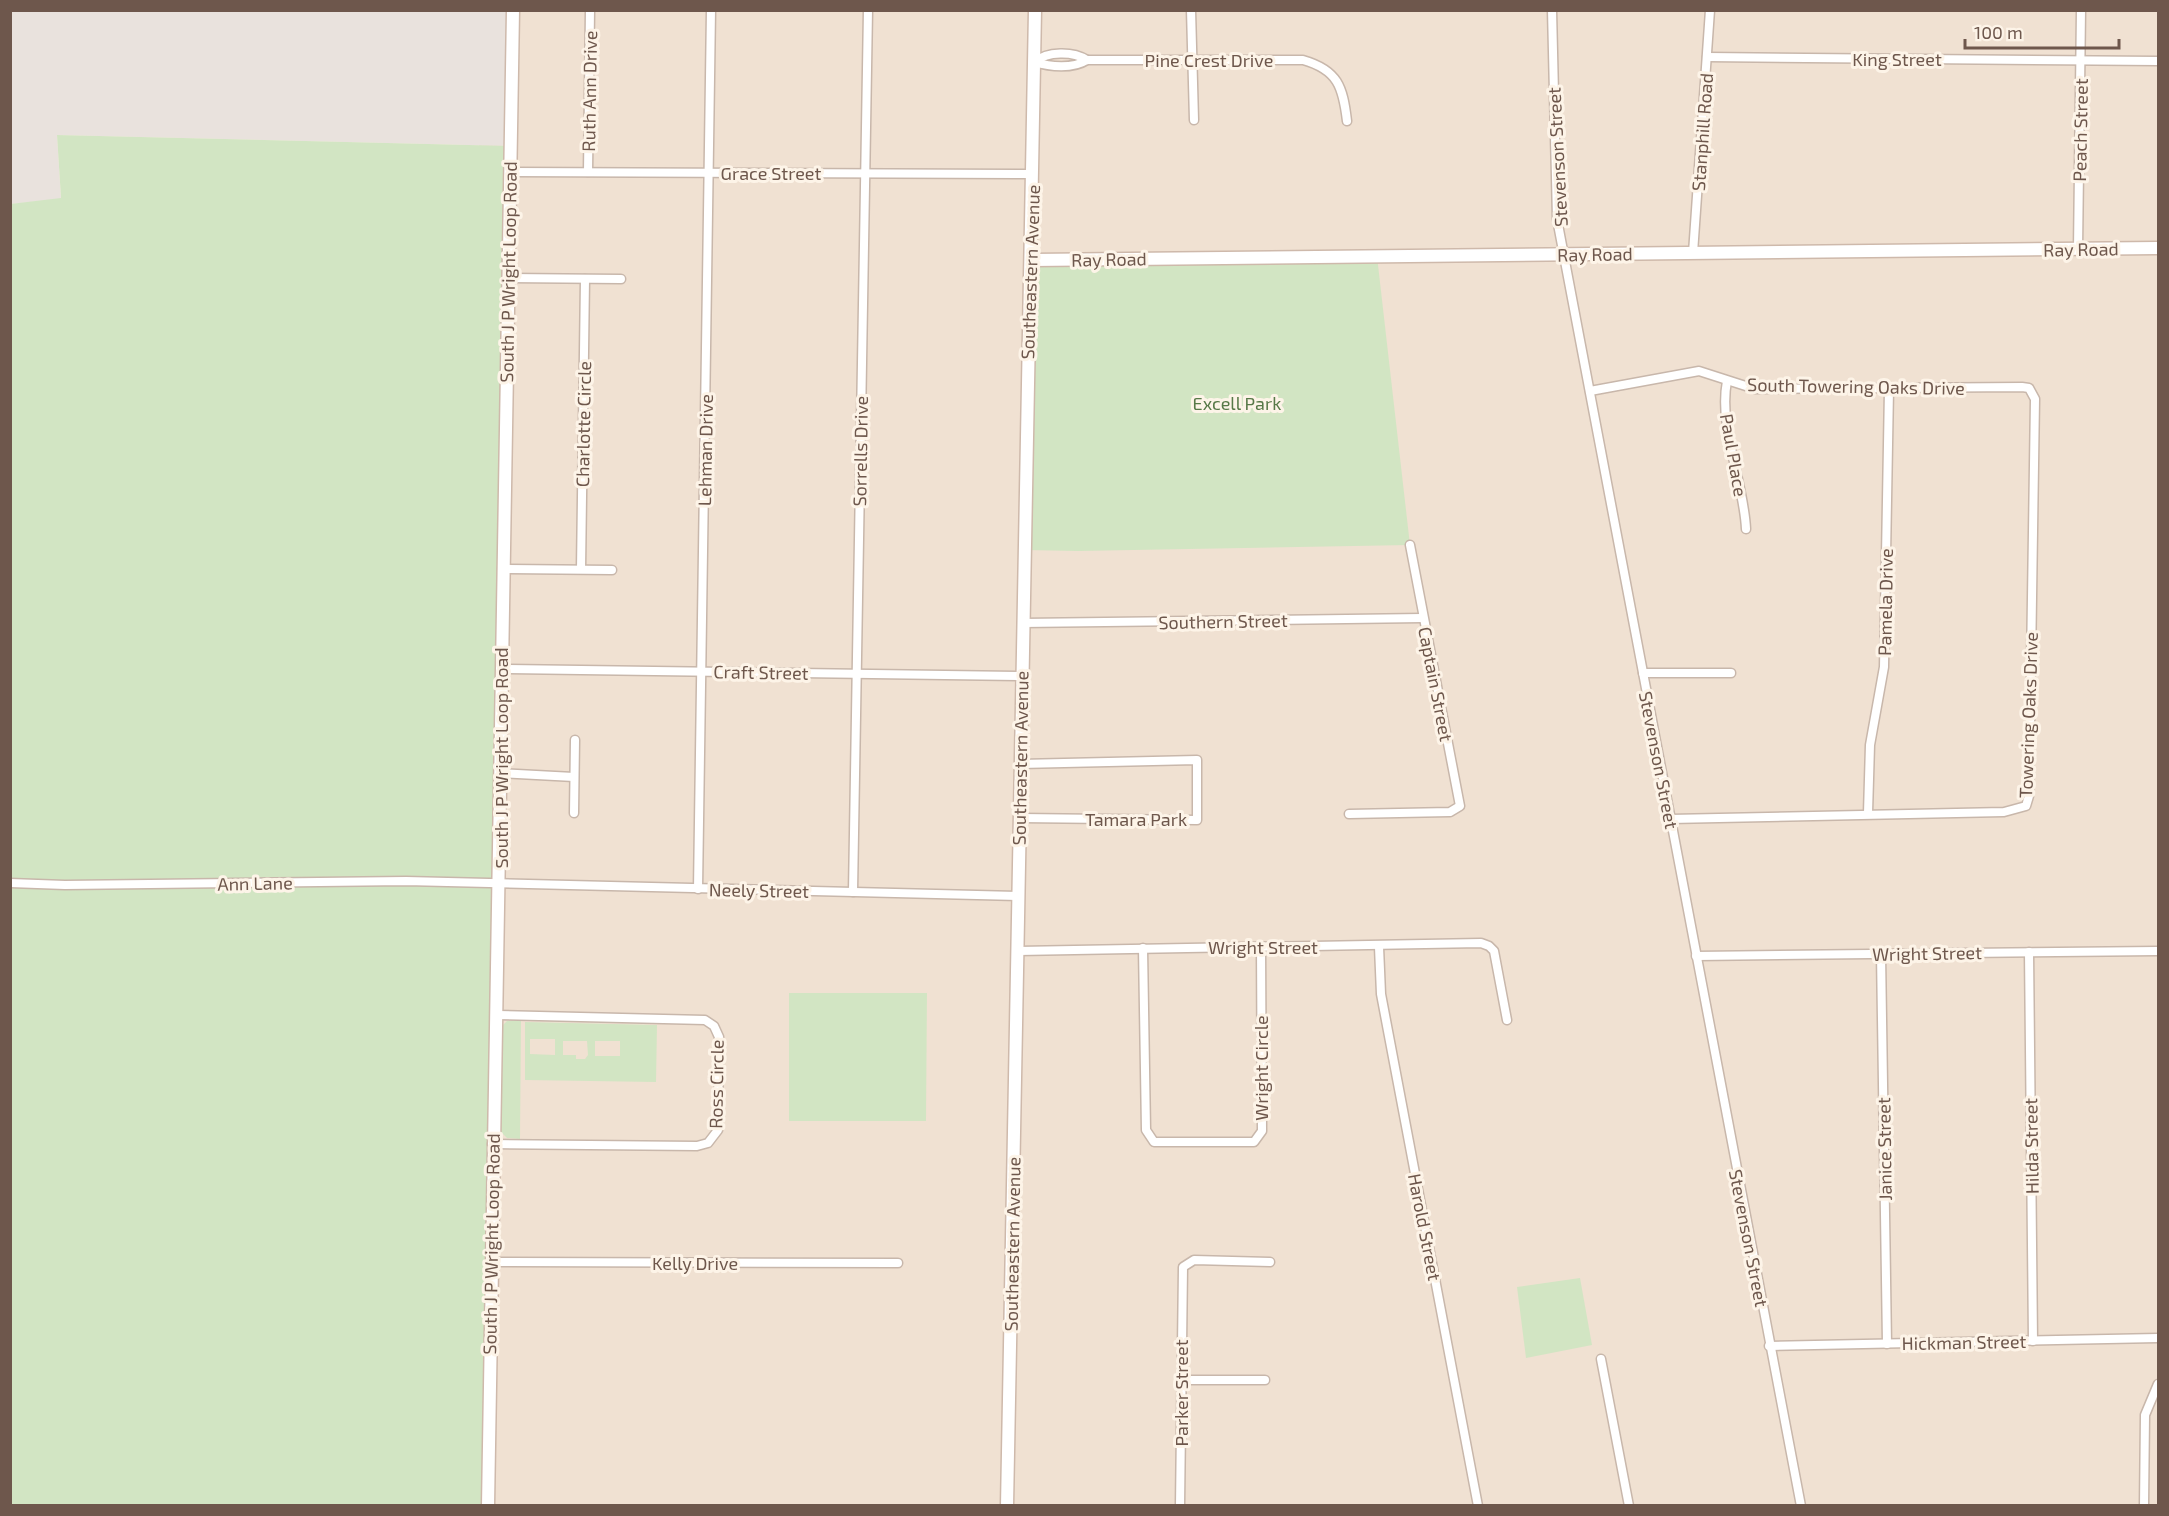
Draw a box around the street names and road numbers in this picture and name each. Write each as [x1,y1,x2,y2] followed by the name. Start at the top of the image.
[577,30,601,152] street label: Ruth Ann Drive
[1852,48,1942,70] street label: King Street
[1145,49,1273,71] street label: Pine Crest Drive
[1687,72,1717,192] street label: Stanphill Road
[2068,78,2092,182] street label: Peach Street
[1542,86,1572,227] street label: Stevenson Street
[495,161,521,383] street label: South J P Wright Loop Road
[721,162,822,184] street label: Grace Street
[1016,184,1044,360] street label: Southeastern Avenue
[2043,237,2119,261] street label: Ray Road
[1557,242,1633,266] street label: Ray Road
[1071,247,1147,271] street label: Ray Road
[571,361,595,487] street label: Charlotte Circle
[1747,373,1965,399] street label: South Towering Oaks Drive
[693,394,717,506] street label: Lehman Drive
[848,395,872,507] street label: Sorrells Drive
[1716,412,1752,498] street label: Paul Place
[1873,548,1897,656] street label: Pamela Drive
[1158,609,1288,633] street label: Southern Street
[1414,625,1458,743] street label: Captain Street
[2014,632,2042,798] street label: Towering Oaks Drive
[490,647,512,869] street label: South J P Wright Loop Road
[713,660,809,684] street label: Craft Street
[1007,670,1033,846] street label: Southeastern Avenue
[1635,689,1683,831] street label: Stevenson Street
[1085,808,1187,830] street label: Tamara Park
[217,871,293,895] street label: Ann Lane
[709,878,809,902] street label: Neely Street
[1208,936,1318,958] street label: Wright Street
[1872,941,1982,965] street label: Wright Street
[1250,1015,1272,1121] street label: Wright Circle
[704,1039,728,1129] street label: Ross Circle
[1872,1097,1896,1201] street label: Janice Street
[2019,1098,2043,1194] street label: Hilda Street
[478,1133,504,1355] street label: South J P Wright Loop Road
[999,1156,1025,1332] street label: Southeastern Avenue
[1725,1167,1773,1309] street label: Stevenson Street
[1404,1171,1446,1283] street label: Harold Street
[652,1252,738,1274] street label: Kelly Drive
[1902,1330,2027,1354] street label: Hickman Street
[1170,1339,1192,1447] street label: Parker Street

